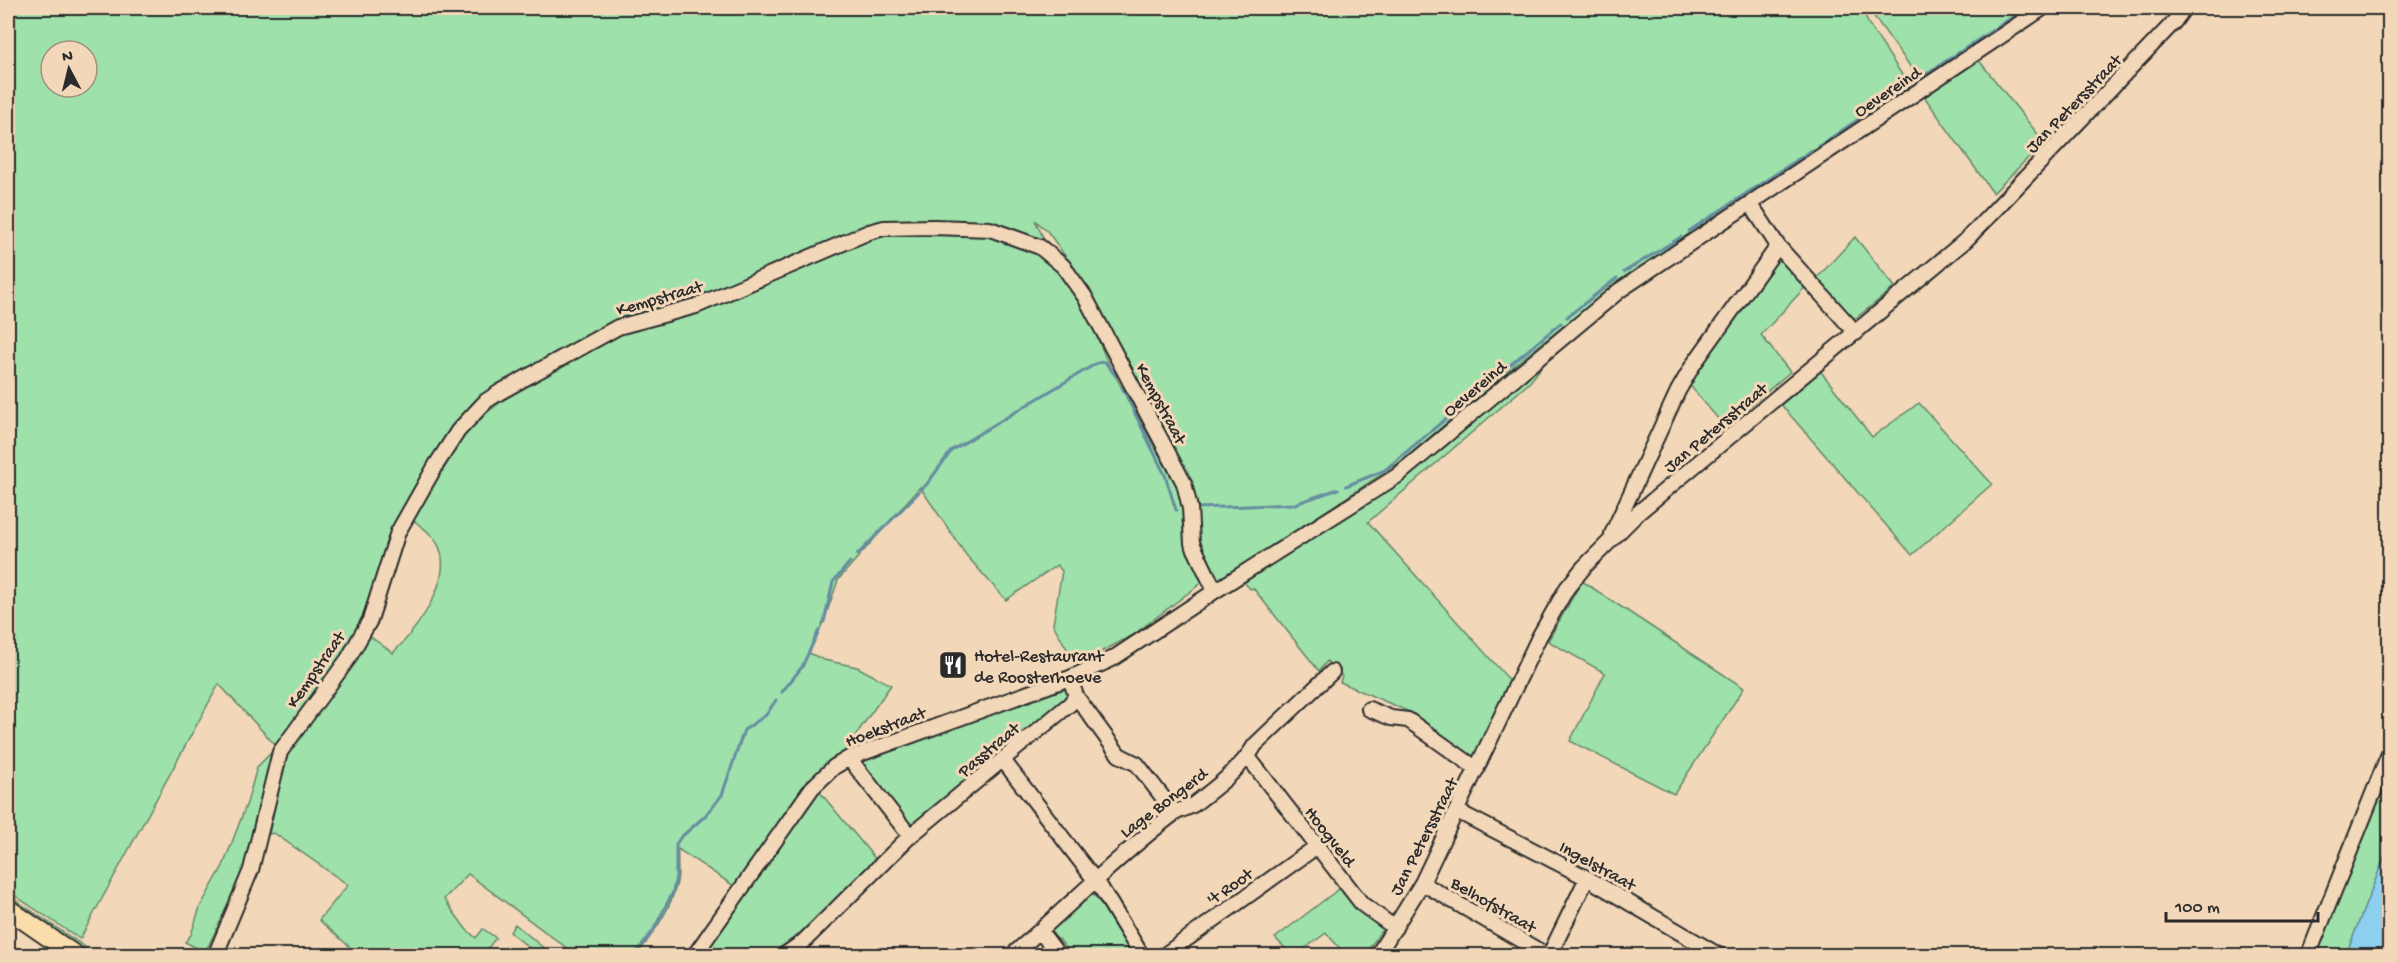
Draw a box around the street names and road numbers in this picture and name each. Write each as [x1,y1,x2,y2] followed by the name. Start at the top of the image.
[2022,50,2128,158] street label: Jan Petersstraat
[1851,62,1927,123] street label: Oevereind
[614,277,707,322] street label: Kempstraat
[1440,357,1513,422] street label: Oevereind
[1130,360,1191,450] street label: Kempstraat
[1660,378,1774,478] street label: Jan Petersstraat
[283,627,352,713] street label: Kempstraat
[843,703,931,753] street label: Hoekstraat
[954,718,1026,783] street label: Passtraat
[1117,763,1213,844] street label: Lage Bongerd
[1387,773,1465,899] street label: Jan Petersstraat
[1299,803,1360,873] street label: Hoogveld
[1555,838,1640,898] street label: Ingelstraat
[1203,864,1259,911] street label: 't Root
[1446,873,1540,940] street label: Belhofstraat

